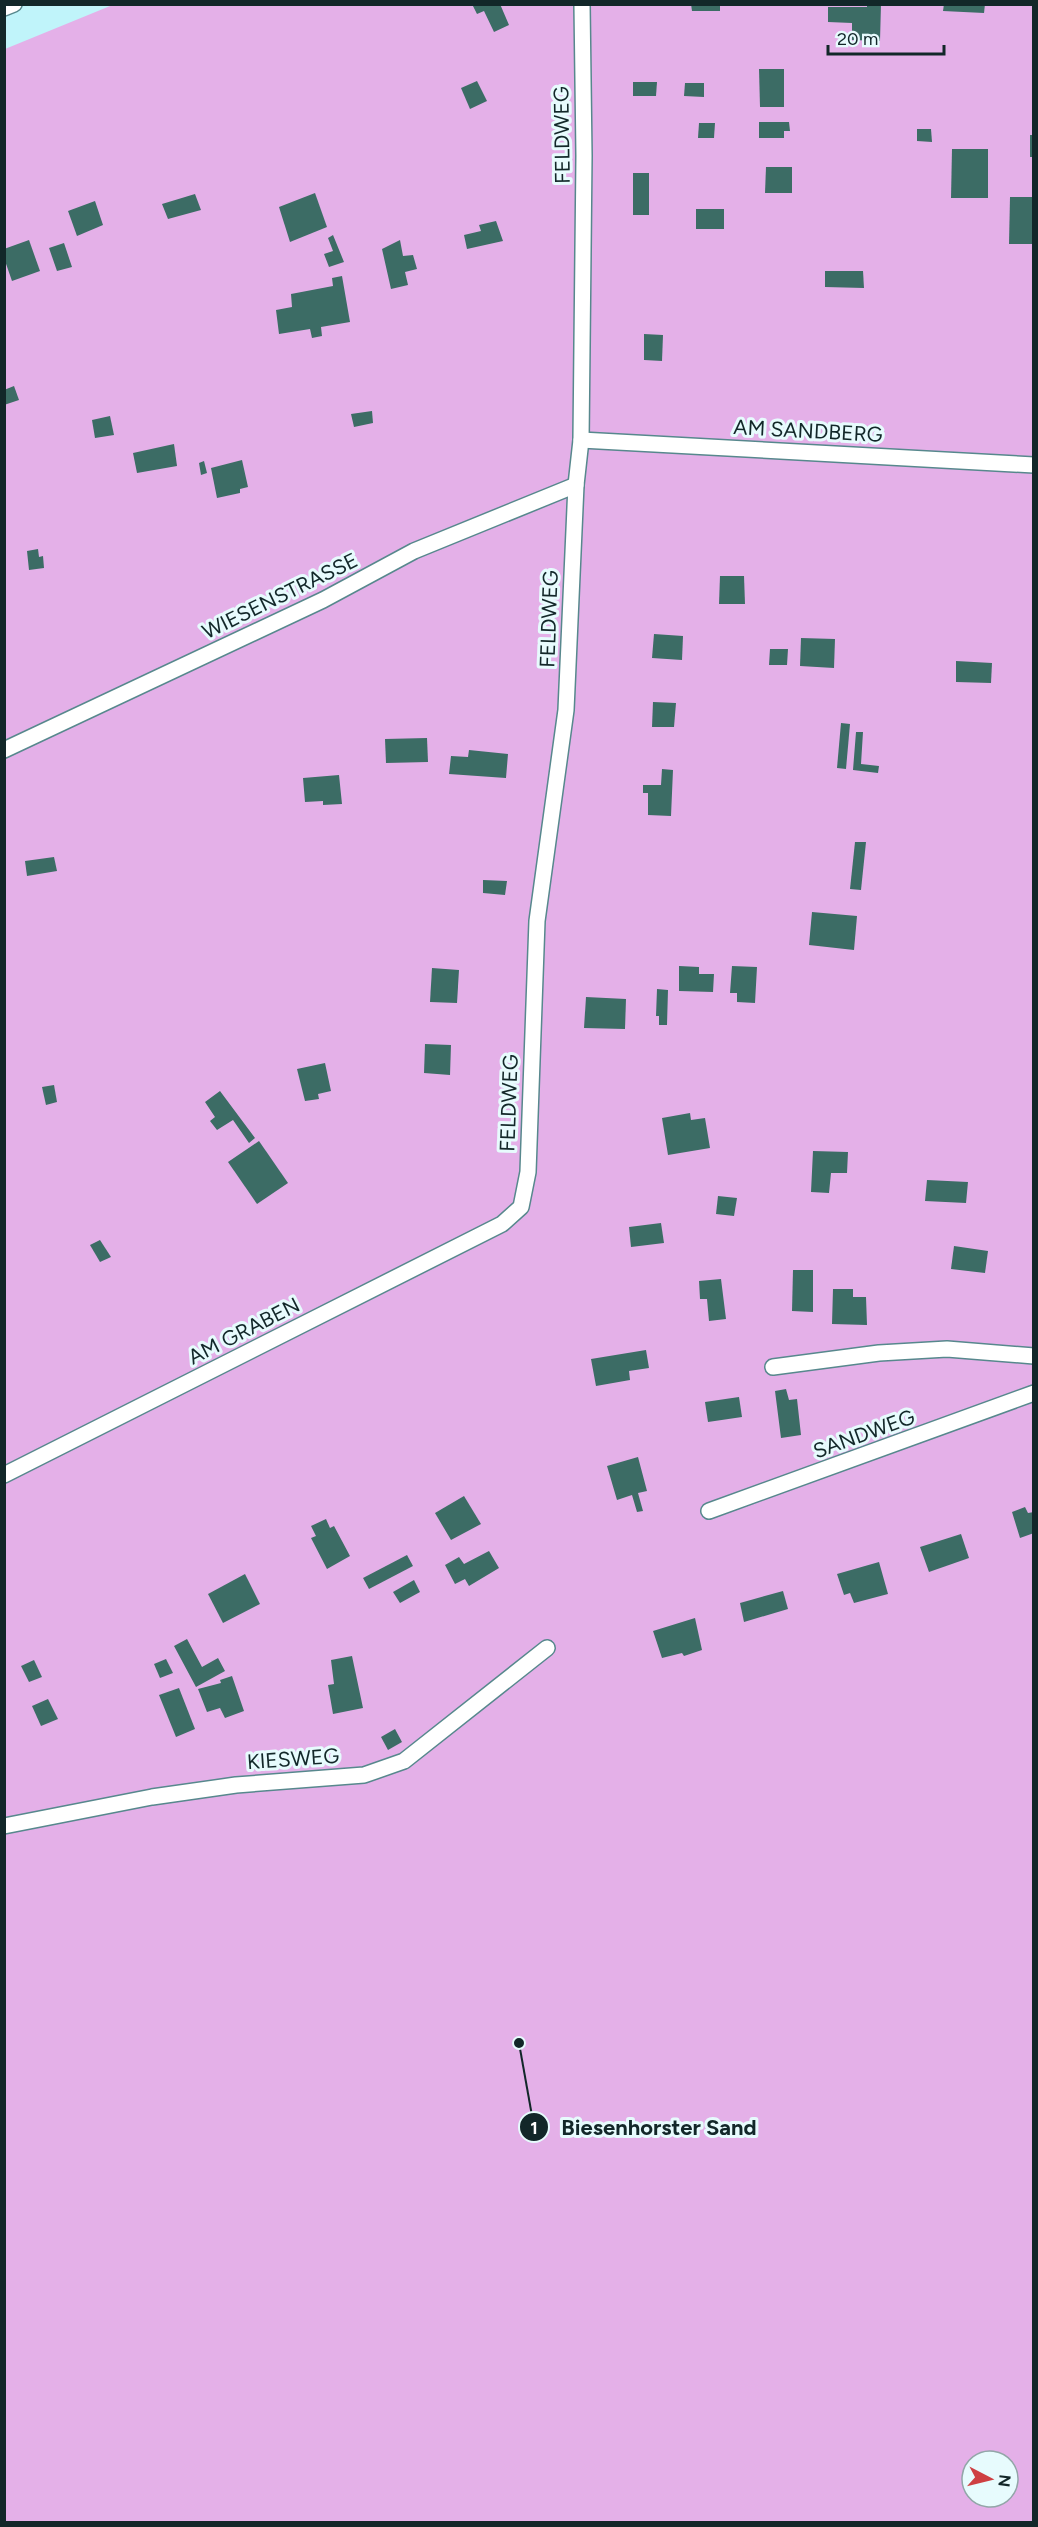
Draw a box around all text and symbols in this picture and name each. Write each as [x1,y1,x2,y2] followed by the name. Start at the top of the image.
[828,18,944,56] scale bar
[837,28,878,50] text: 20 m
[548,86,575,184] street label: FELDWEG
[733,414,883,447] street label: AM SANDBERG
[198,547,362,644] street label: WIESENSTRASSE
[534,570,563,668] street label: FELDWEG
[494,1054,523,1152] street label: FELDWEG
[184,1292,304,1369] street label: AM GRABEN
[810,1404,918,1463] street label: SANDWEG
[246,1743,340,1774] street label: KIESWEG
[519,2107,768,2147] callout: Biesenhorster Sand
[561,2114,757,2141] text: Biesenhorster Sand
[530,2117,538,2139] text: 1
[960,2449,1020,2509] north arrow
[994,2473,1015,2488] text: N

